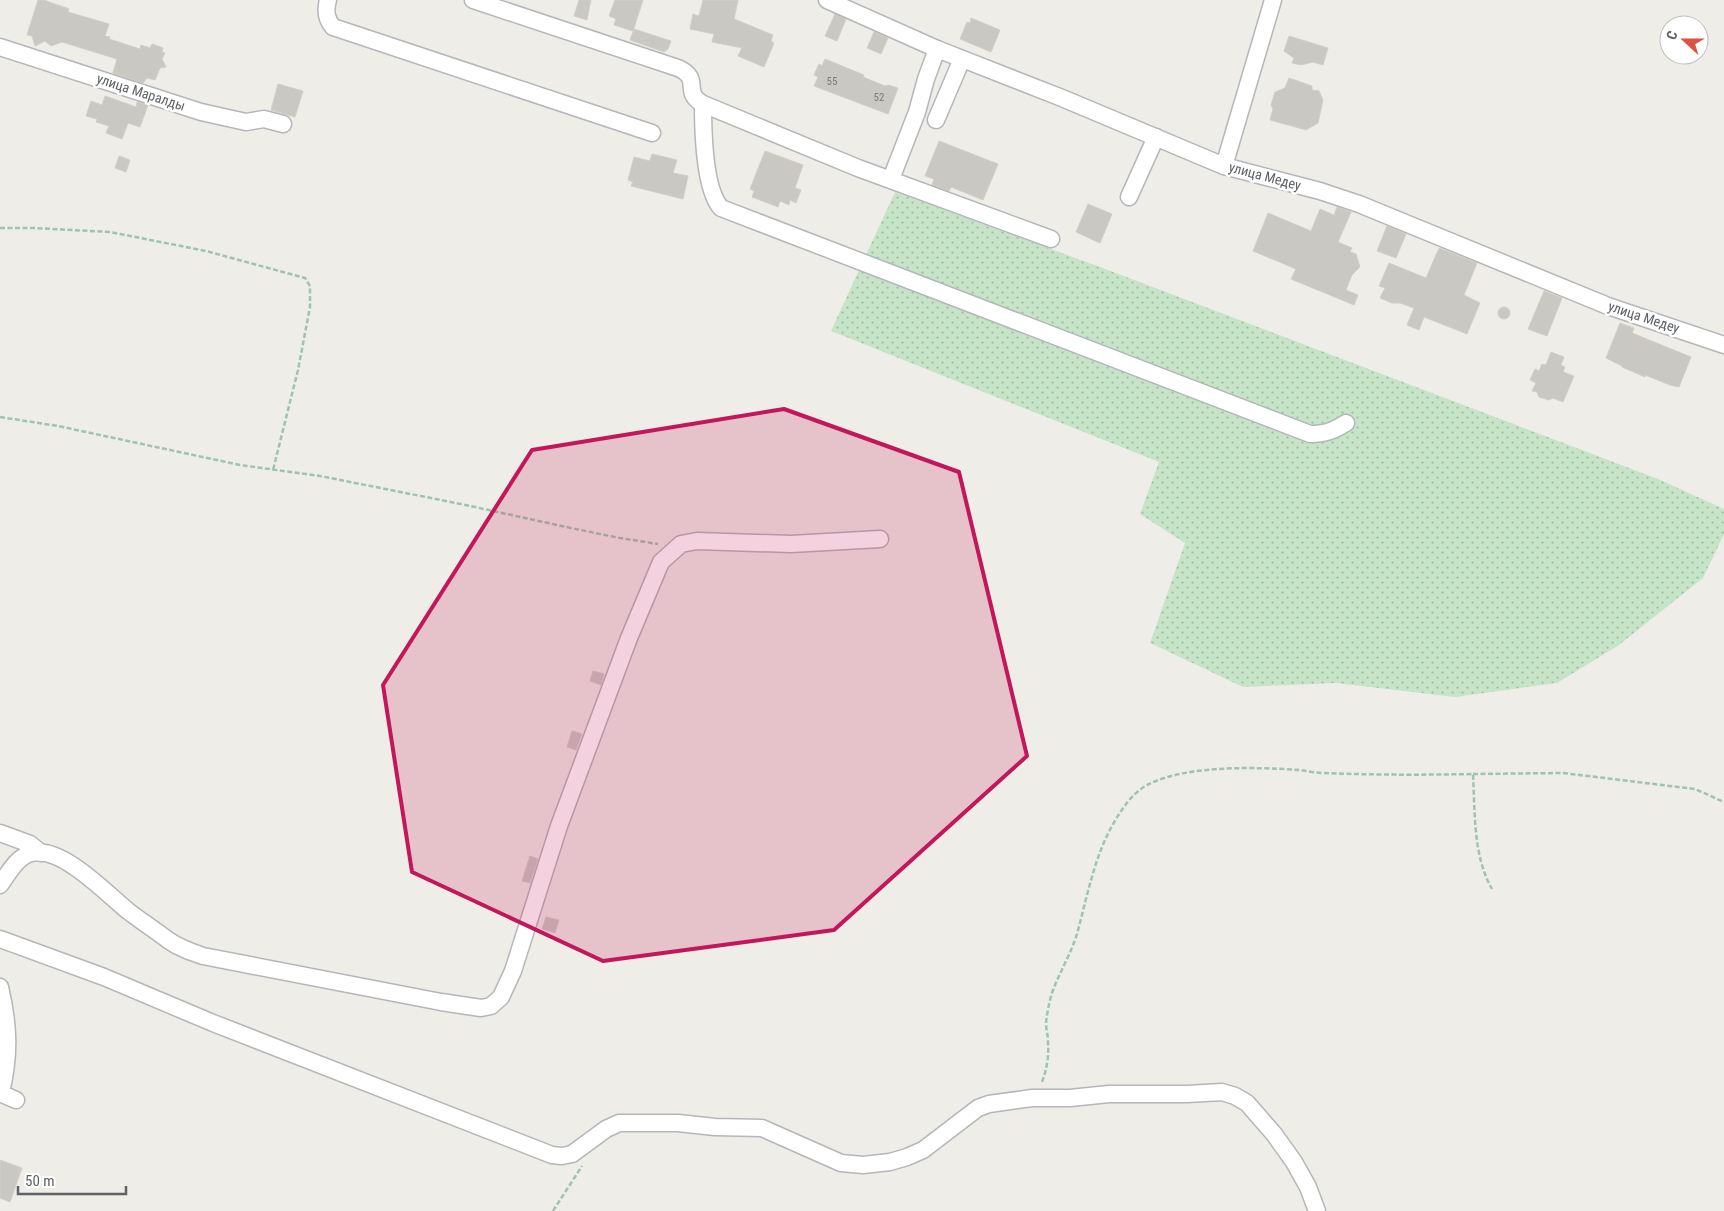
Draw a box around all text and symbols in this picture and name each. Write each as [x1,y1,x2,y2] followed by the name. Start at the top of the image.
[1659,15,1709,65] north arrow
[1663,29,1681,42] text: С
[95,70,187,114] street label: улица Маралды
[827,75,837,88] house number: 55
[874,91,884,104] house number: 52
[1227,159,1303,193] street label: улица Медеу
[1606,298,1682,336] street label: улица Медеу
[18,1164,125,1196] scale bar
[25,1172,55,1190] text: 50 m

